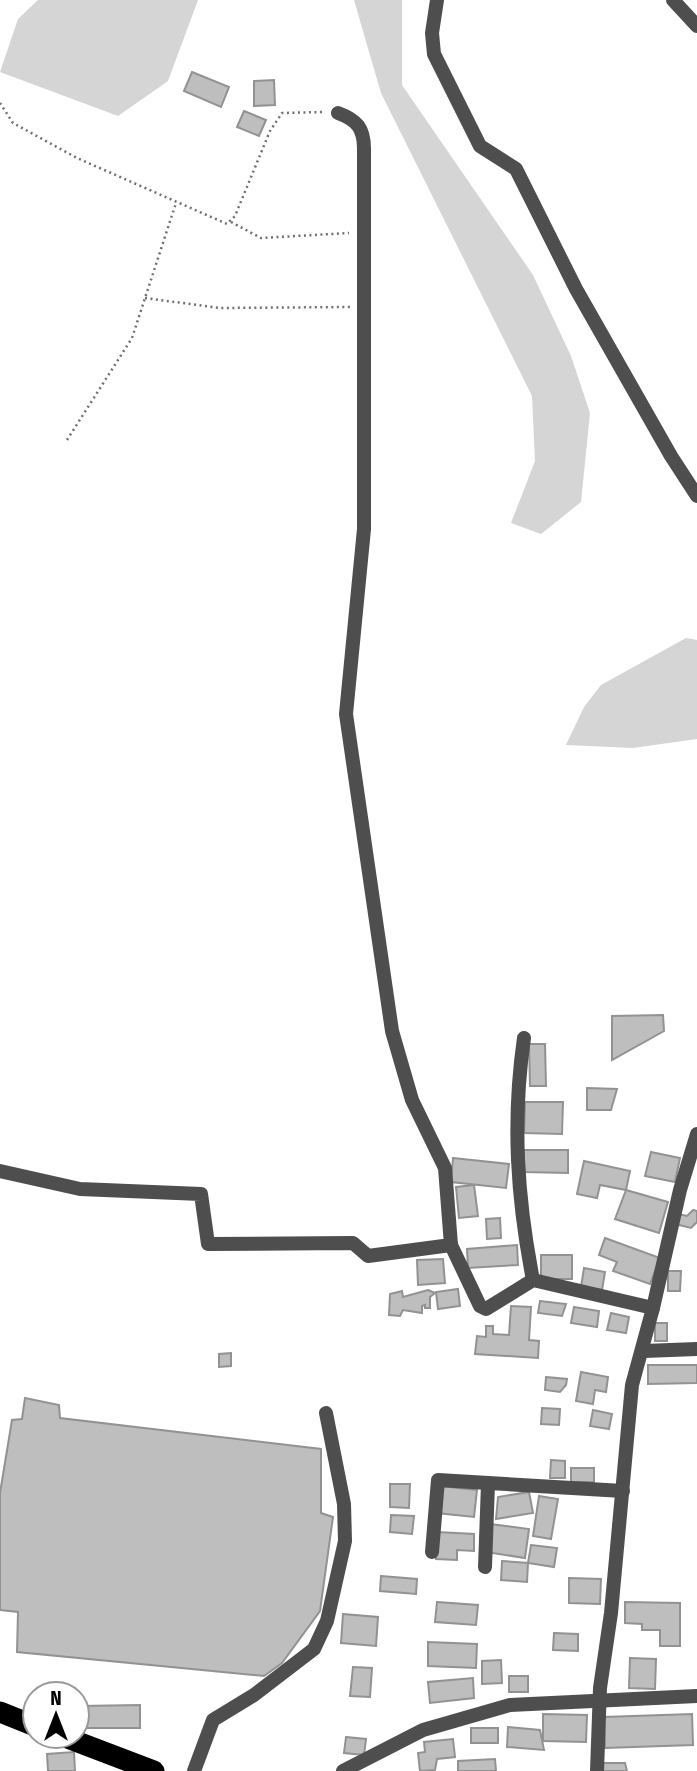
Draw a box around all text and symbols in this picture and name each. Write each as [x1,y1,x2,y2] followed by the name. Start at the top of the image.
[21,1680,91,1750] north arrow
[50,1687,62,1710] text: N

